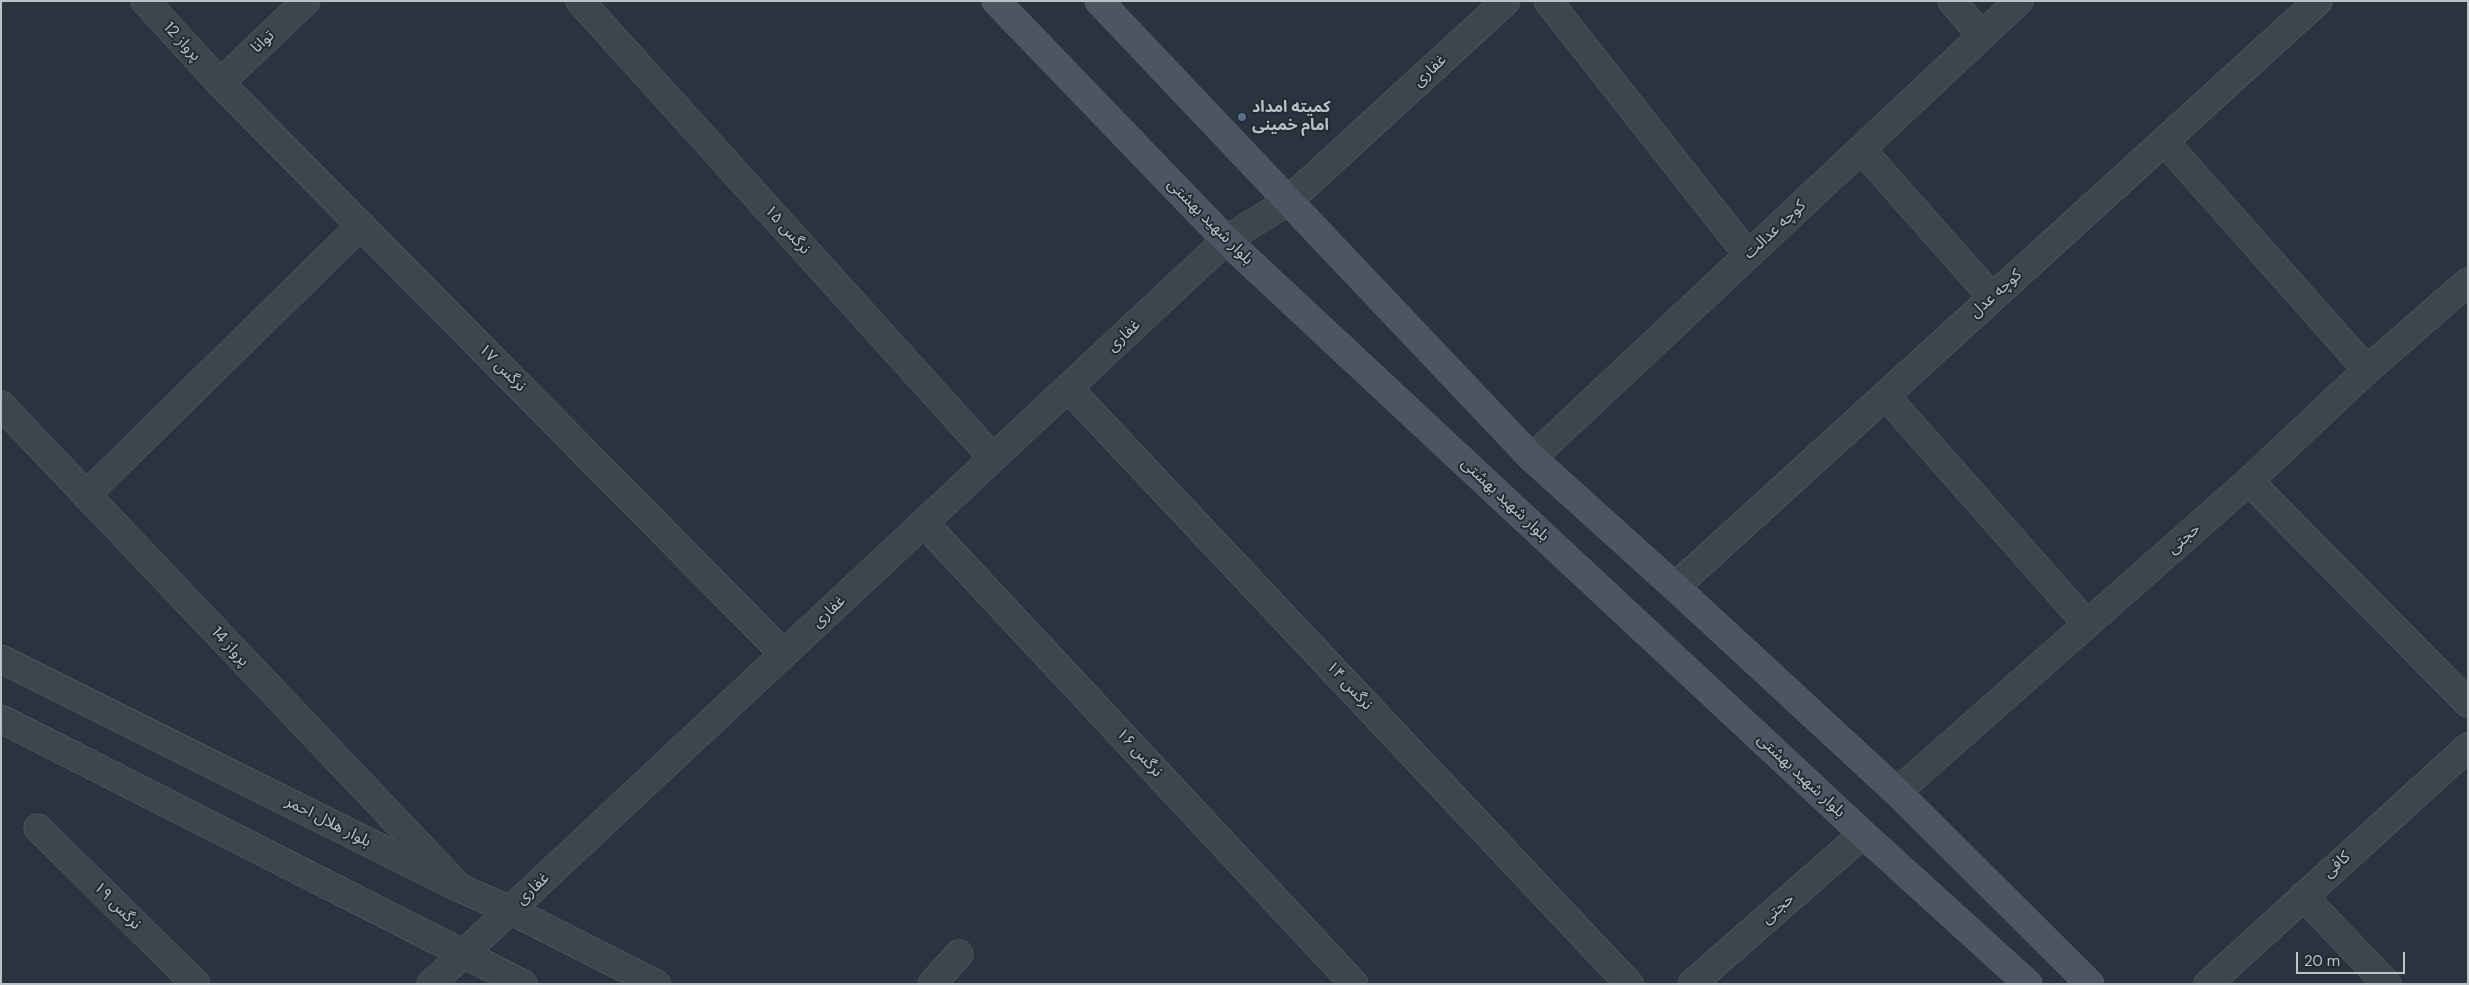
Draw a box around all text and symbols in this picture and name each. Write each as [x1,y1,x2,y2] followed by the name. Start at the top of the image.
[159,18,205,66] street label: پرواز 12
[247,26,279,58] street label: توانا
[1409,51,1451,91] street label: غفاری
[1252,98,1330,136] place label: کمیته امداد امام خمینی
[1236,111,1248,123] marker: کمیته امداد امام خمینی
[1163,175,1257,269] street label: بلوار شهید بهشتی
[1740,197,1810,263] street label: کوچه عدالت
[760,201,814,259] street label: نرگس ۱۵
[1966,266,2026,322] street label: کوچه عدل
[1103,316,1145,356] street label: غفاری
[474,340,530,396] street label: نرگس ۱۷
[1457,454,1553,546] street label: بلوار شهید بهشتی
[2164,519,2204,559] street label: حجتی
[808,592,850,632] street label: غفاری
[207,623,253,671] street label: پرواز 14
[1322,658,1376,714] street label: نرگس ۱۴
[1112,725,1166,781] street label: نرگس ۱۶
[1753,730,1849,822] street label: بلوار شهید بهشتی
[282,792,374,852] street label: بلوار هلال احمر
[2319,848,2355,882] street label: کافی
[512,869,554,909] street label: غفاری
[89,878,145,934] street label: نرگس ۱۹
[1758,889,1798,929] street label: حجتی
[2299,942,2408,974] scale bar
[2304,951,2340,971] text: 20 m

